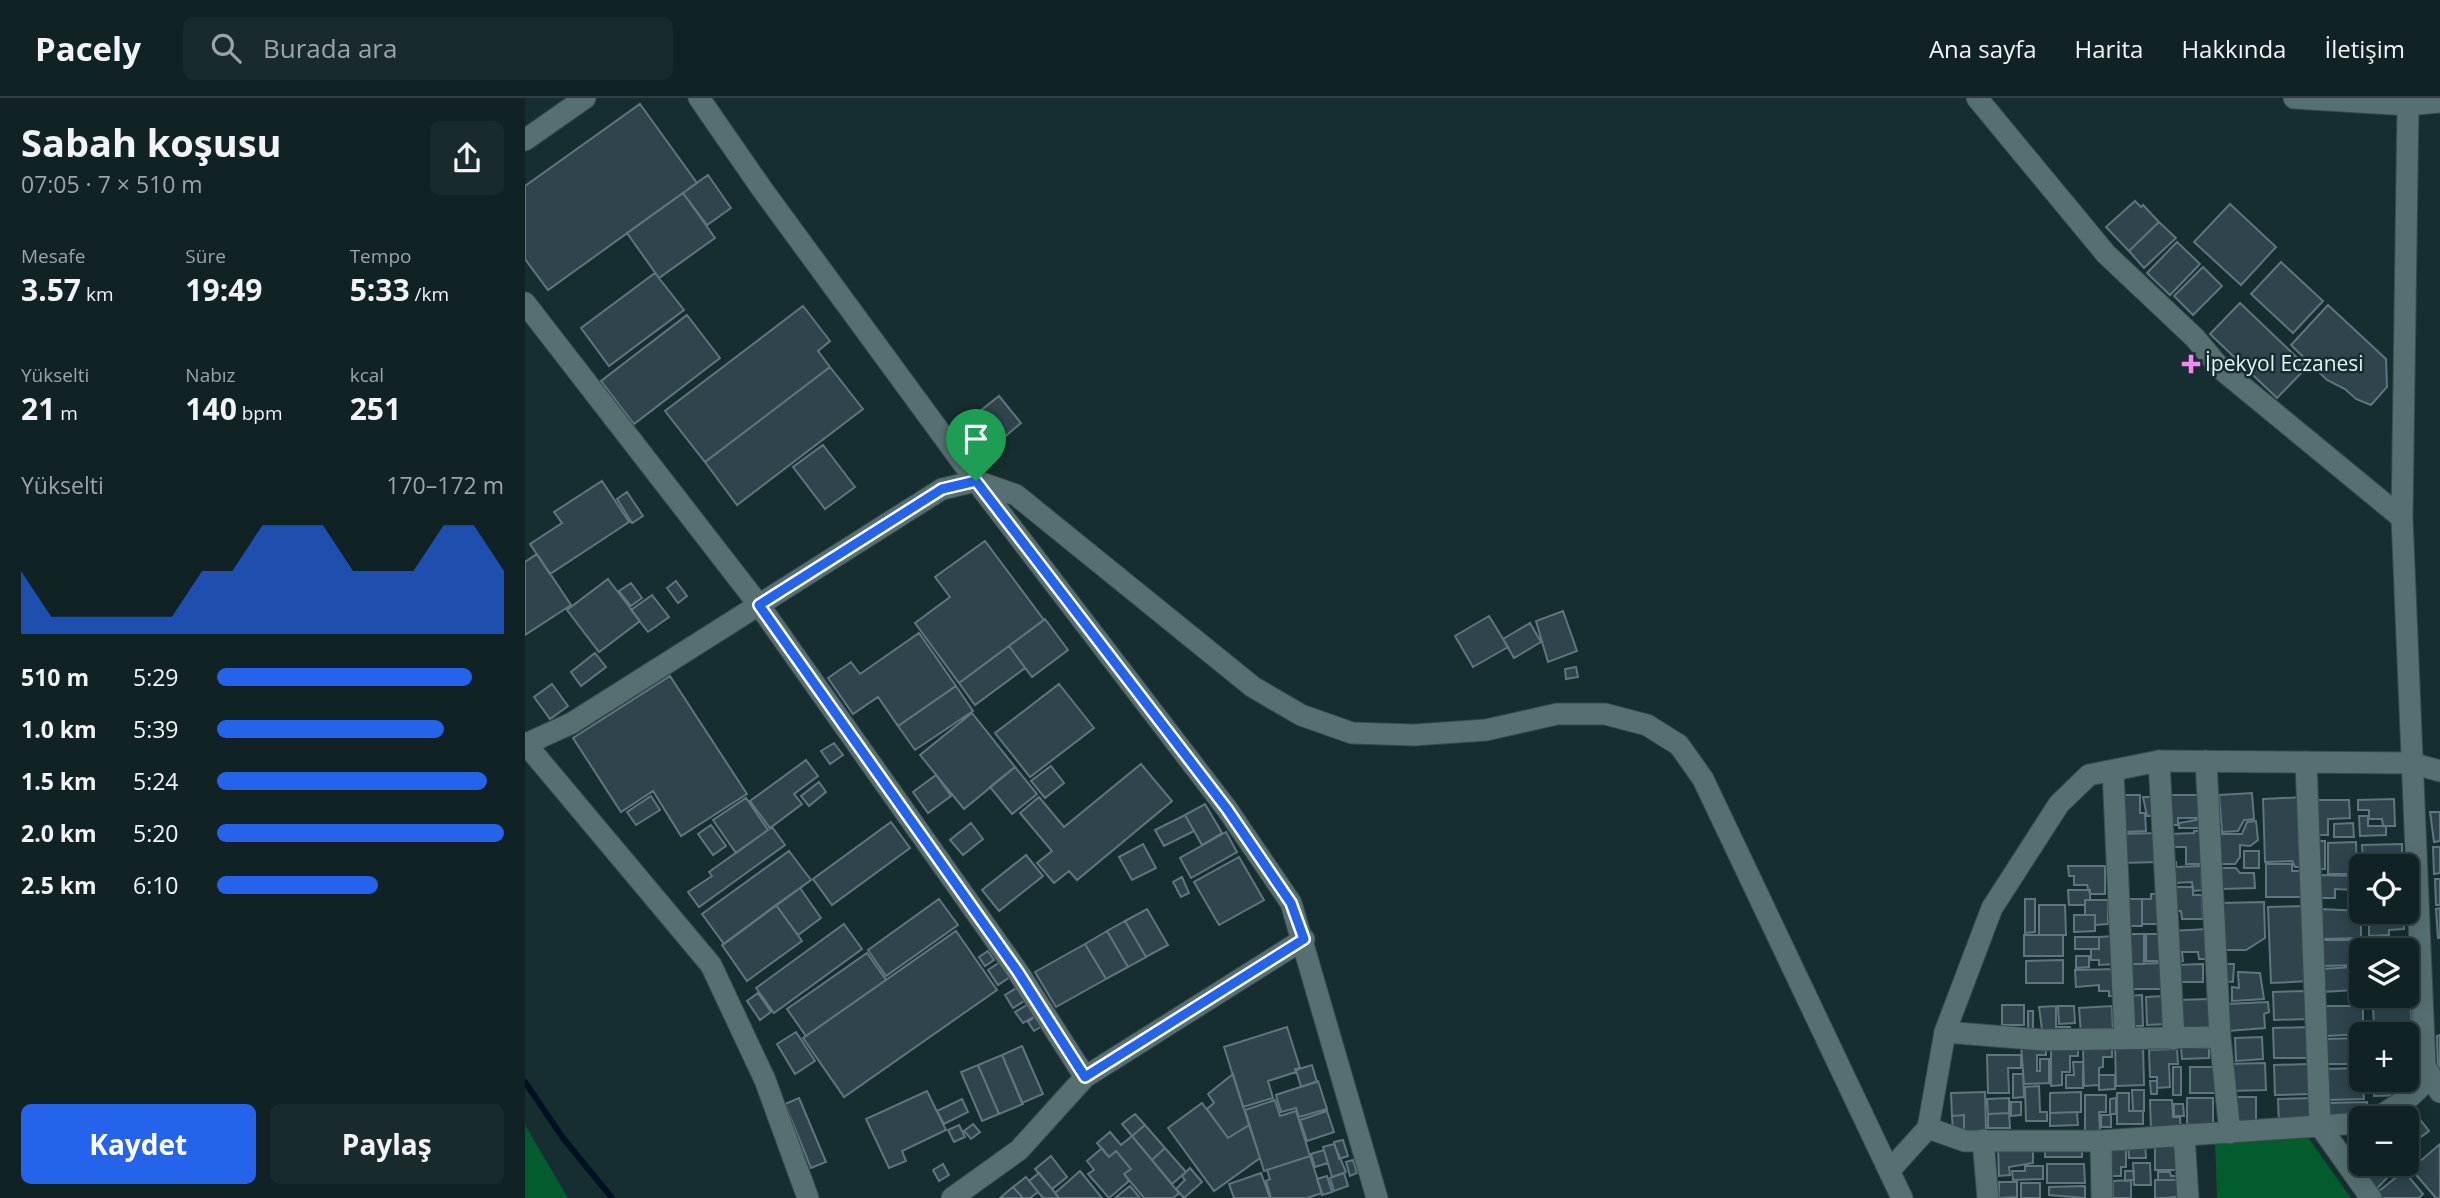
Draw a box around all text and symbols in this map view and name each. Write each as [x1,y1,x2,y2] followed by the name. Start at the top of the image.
[183,17,673,80] search box
[35,26,141,71] text: Pacely
[207,29,245,67] icon: search
[263,30,397,66] text: Burada ara
[1929,32,2037,65] text: Ana sayfa
[2075,32,2143,65] text: Harita
[2181,32,2286,65] text: Hakkında
[2324,32,2405,65] text: İletişim
[21,116,282,168] text: Sabah koşusu
[430,121,504,195] button: share
[21,168,203,200] text: 07:05 · 7 × 510 m
[21,243,85,269] text: Mesafe
[185,243,226,269] text: Süre
[350,243,411,269] text: Tempo
[21,269,81,310] text: 3.57
[185,269,263,310] text: 19:49
[350,269,410,310] text: 5:33
[81,281,114,307] text: km
[410,281,449,307] text: /km
[2205,349,2364,377] place label: İpekyol Eczanesi
[2183,356,2199,372] marker: İpekyol Eczanesi
[21,362,89,388] text: Yükselti
[185,362,236,388] text: Nabız
[350,362,384,388] text: kcal
[21,388,55,429] text: 21
[185,388,237,429] text: 140
[350,388,401,429] text: 251
[55,400,78,426] text: m
[237,400,283,426] text: bpm
[946,409,1006,481] pin
[957,420,995,458] icon: arrive
[21,469,104,501] text: Yükselti
[386,469,504,501] text: 170–172 m
[21,661,89,693] text: 510 m
[133,661,179,693] text: 5:29
[21,713,97,745] text: 1.0 km
[133,713,179,745] text: 5:39
[21,765,97,797] text: 1.5 km
[133,765,179,797] text: 5:24
[21,817,97,849] text: 2.0 km
[133,817,179,849] text: 5:20
[2349,854,2419,1176] map controls
[2349,854,2419,924] button: locate
[21,869,97,901] text: 2.5 km
[133,869,179,901] text: 6:10
[2349,938,2419,1008] button: layers
[2349,1022,2419,1092] button: +
[21,1104,256,1184] button: Kaydet
[270,1104,504,1184] button: Paylaş
[2349,1106,2419,1176] button: −

